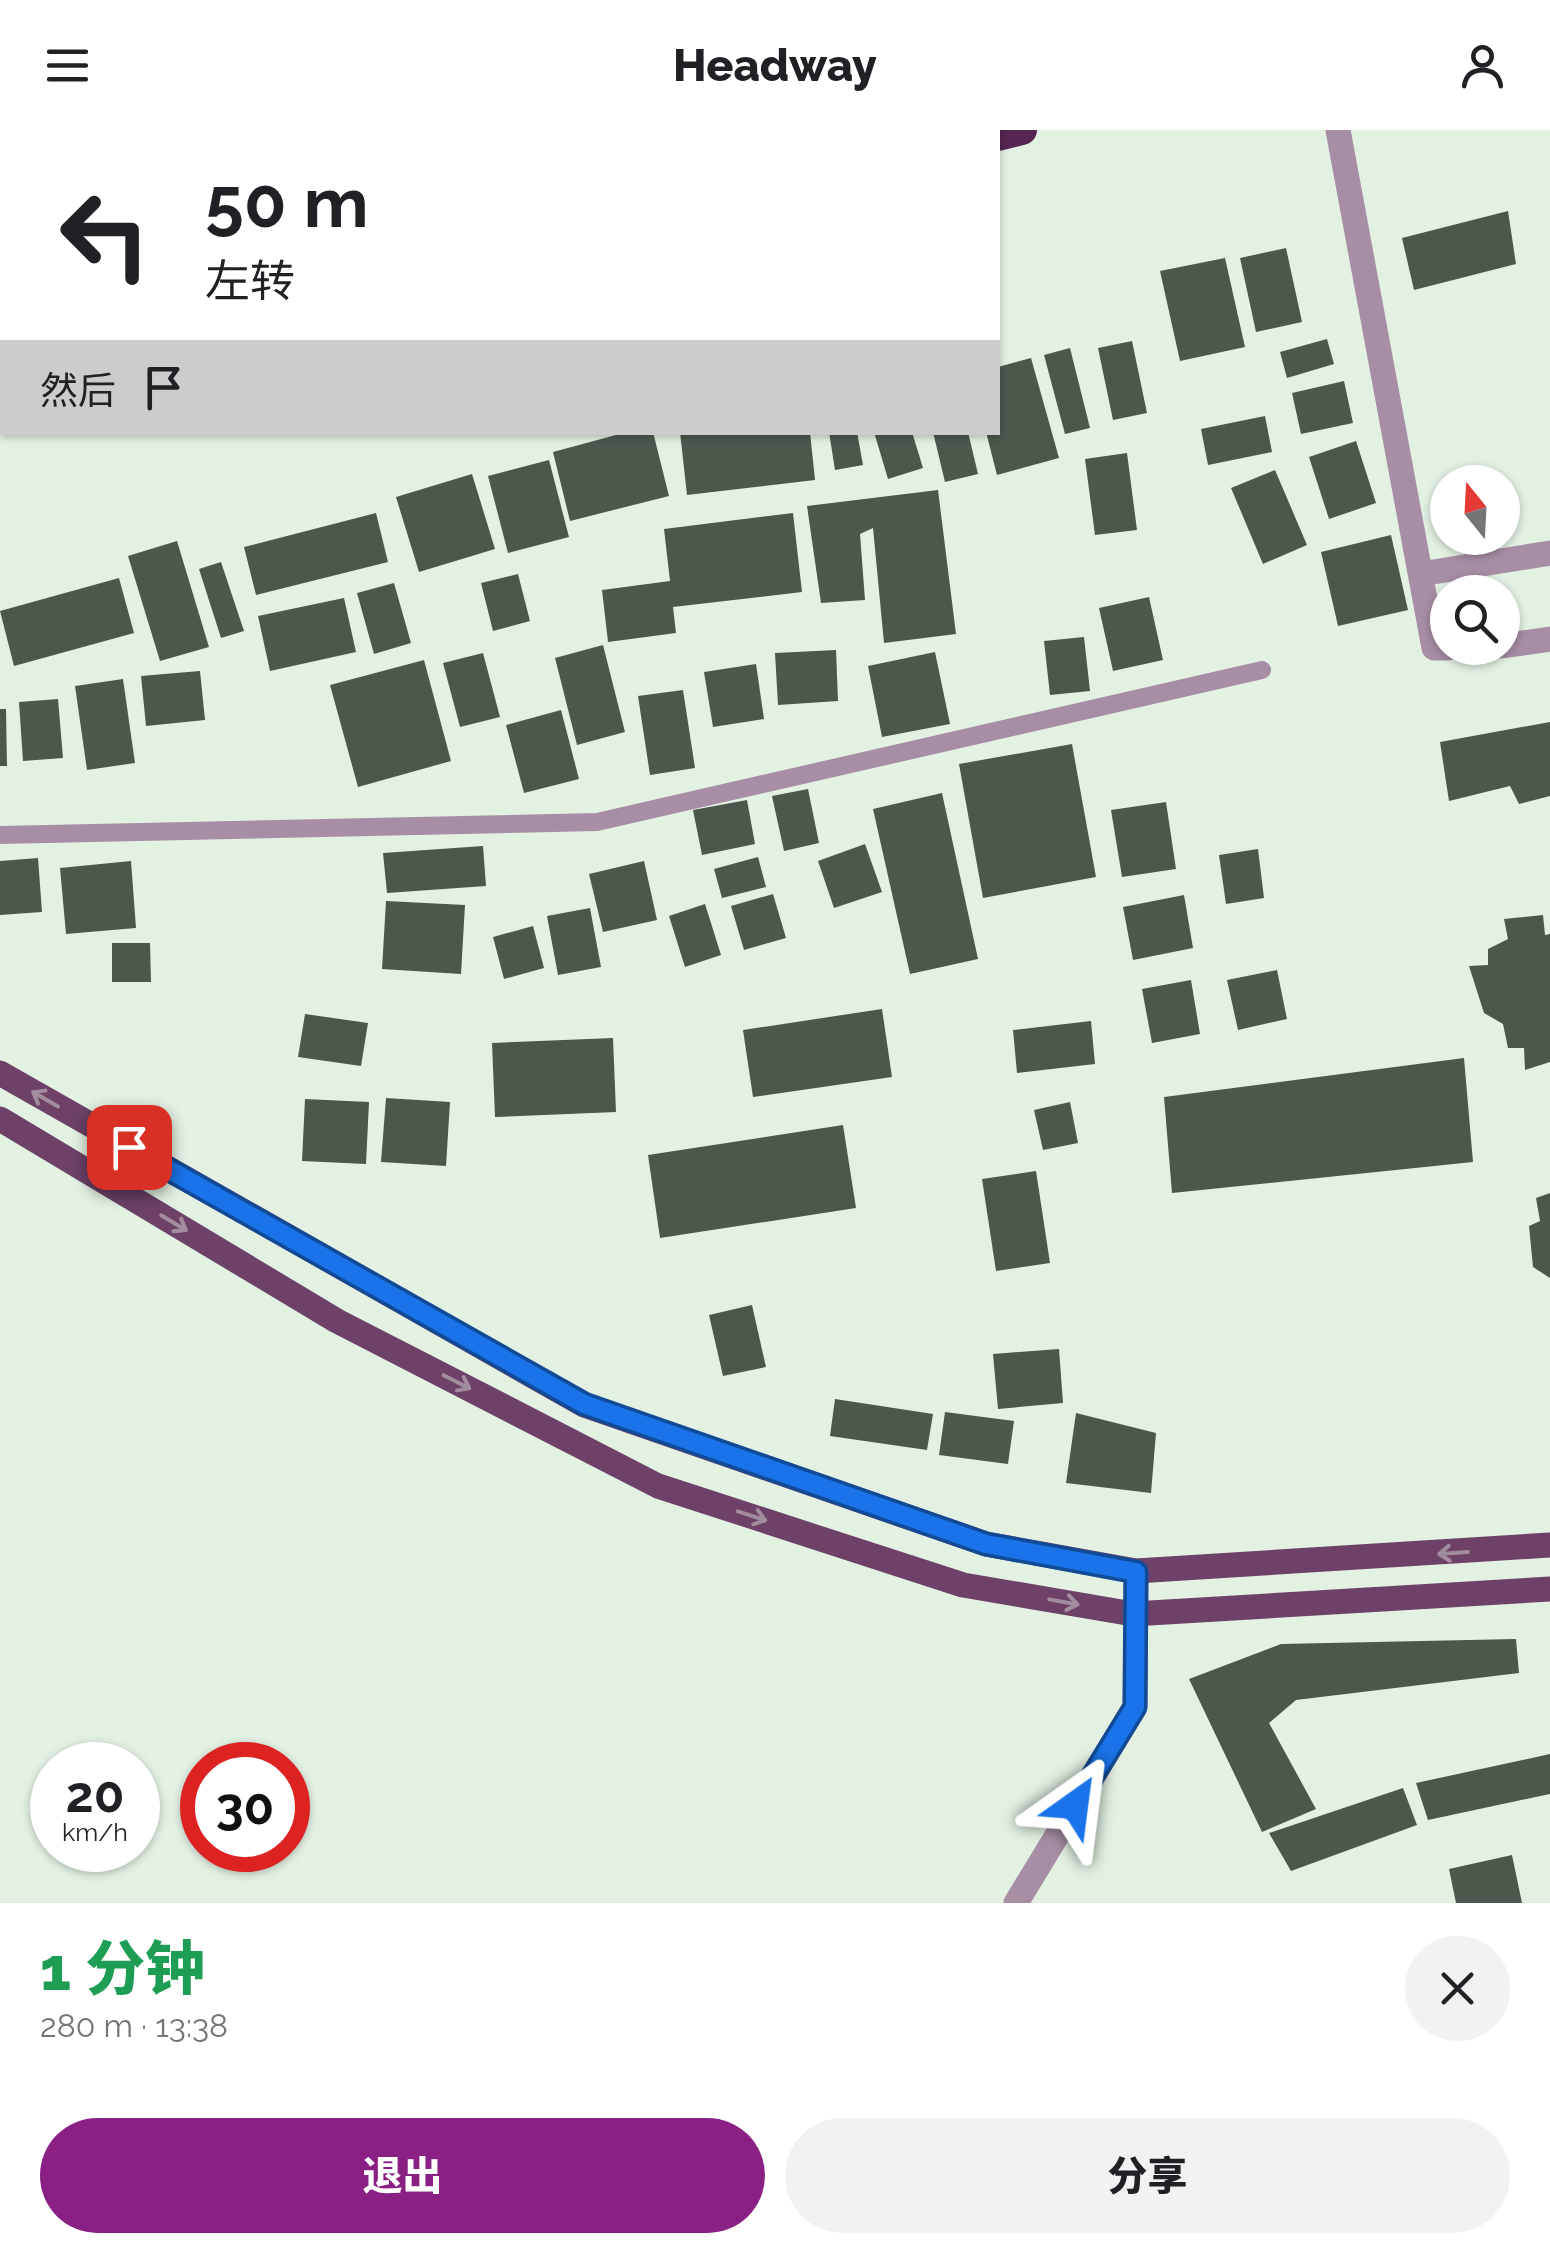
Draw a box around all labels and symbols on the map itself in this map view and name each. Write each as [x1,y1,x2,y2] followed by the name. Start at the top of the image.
[1430,465,1520,555] north arrow
[31,1089,60,1109] one-way arrow
[87,1105,172,1190] pin
[159,1213,188,1233] one-way arrow
[441,1373,471,1392] one-way arrow
[736,1509,767,1527] one-way arrow
[1437,1543,1469,1562] one-way arrow
[1048,1593,1080,1612] one-way arrow
[180,1742,310,1872] speed limit sign: 30
[1023,1753,1127,1857] position arrow

